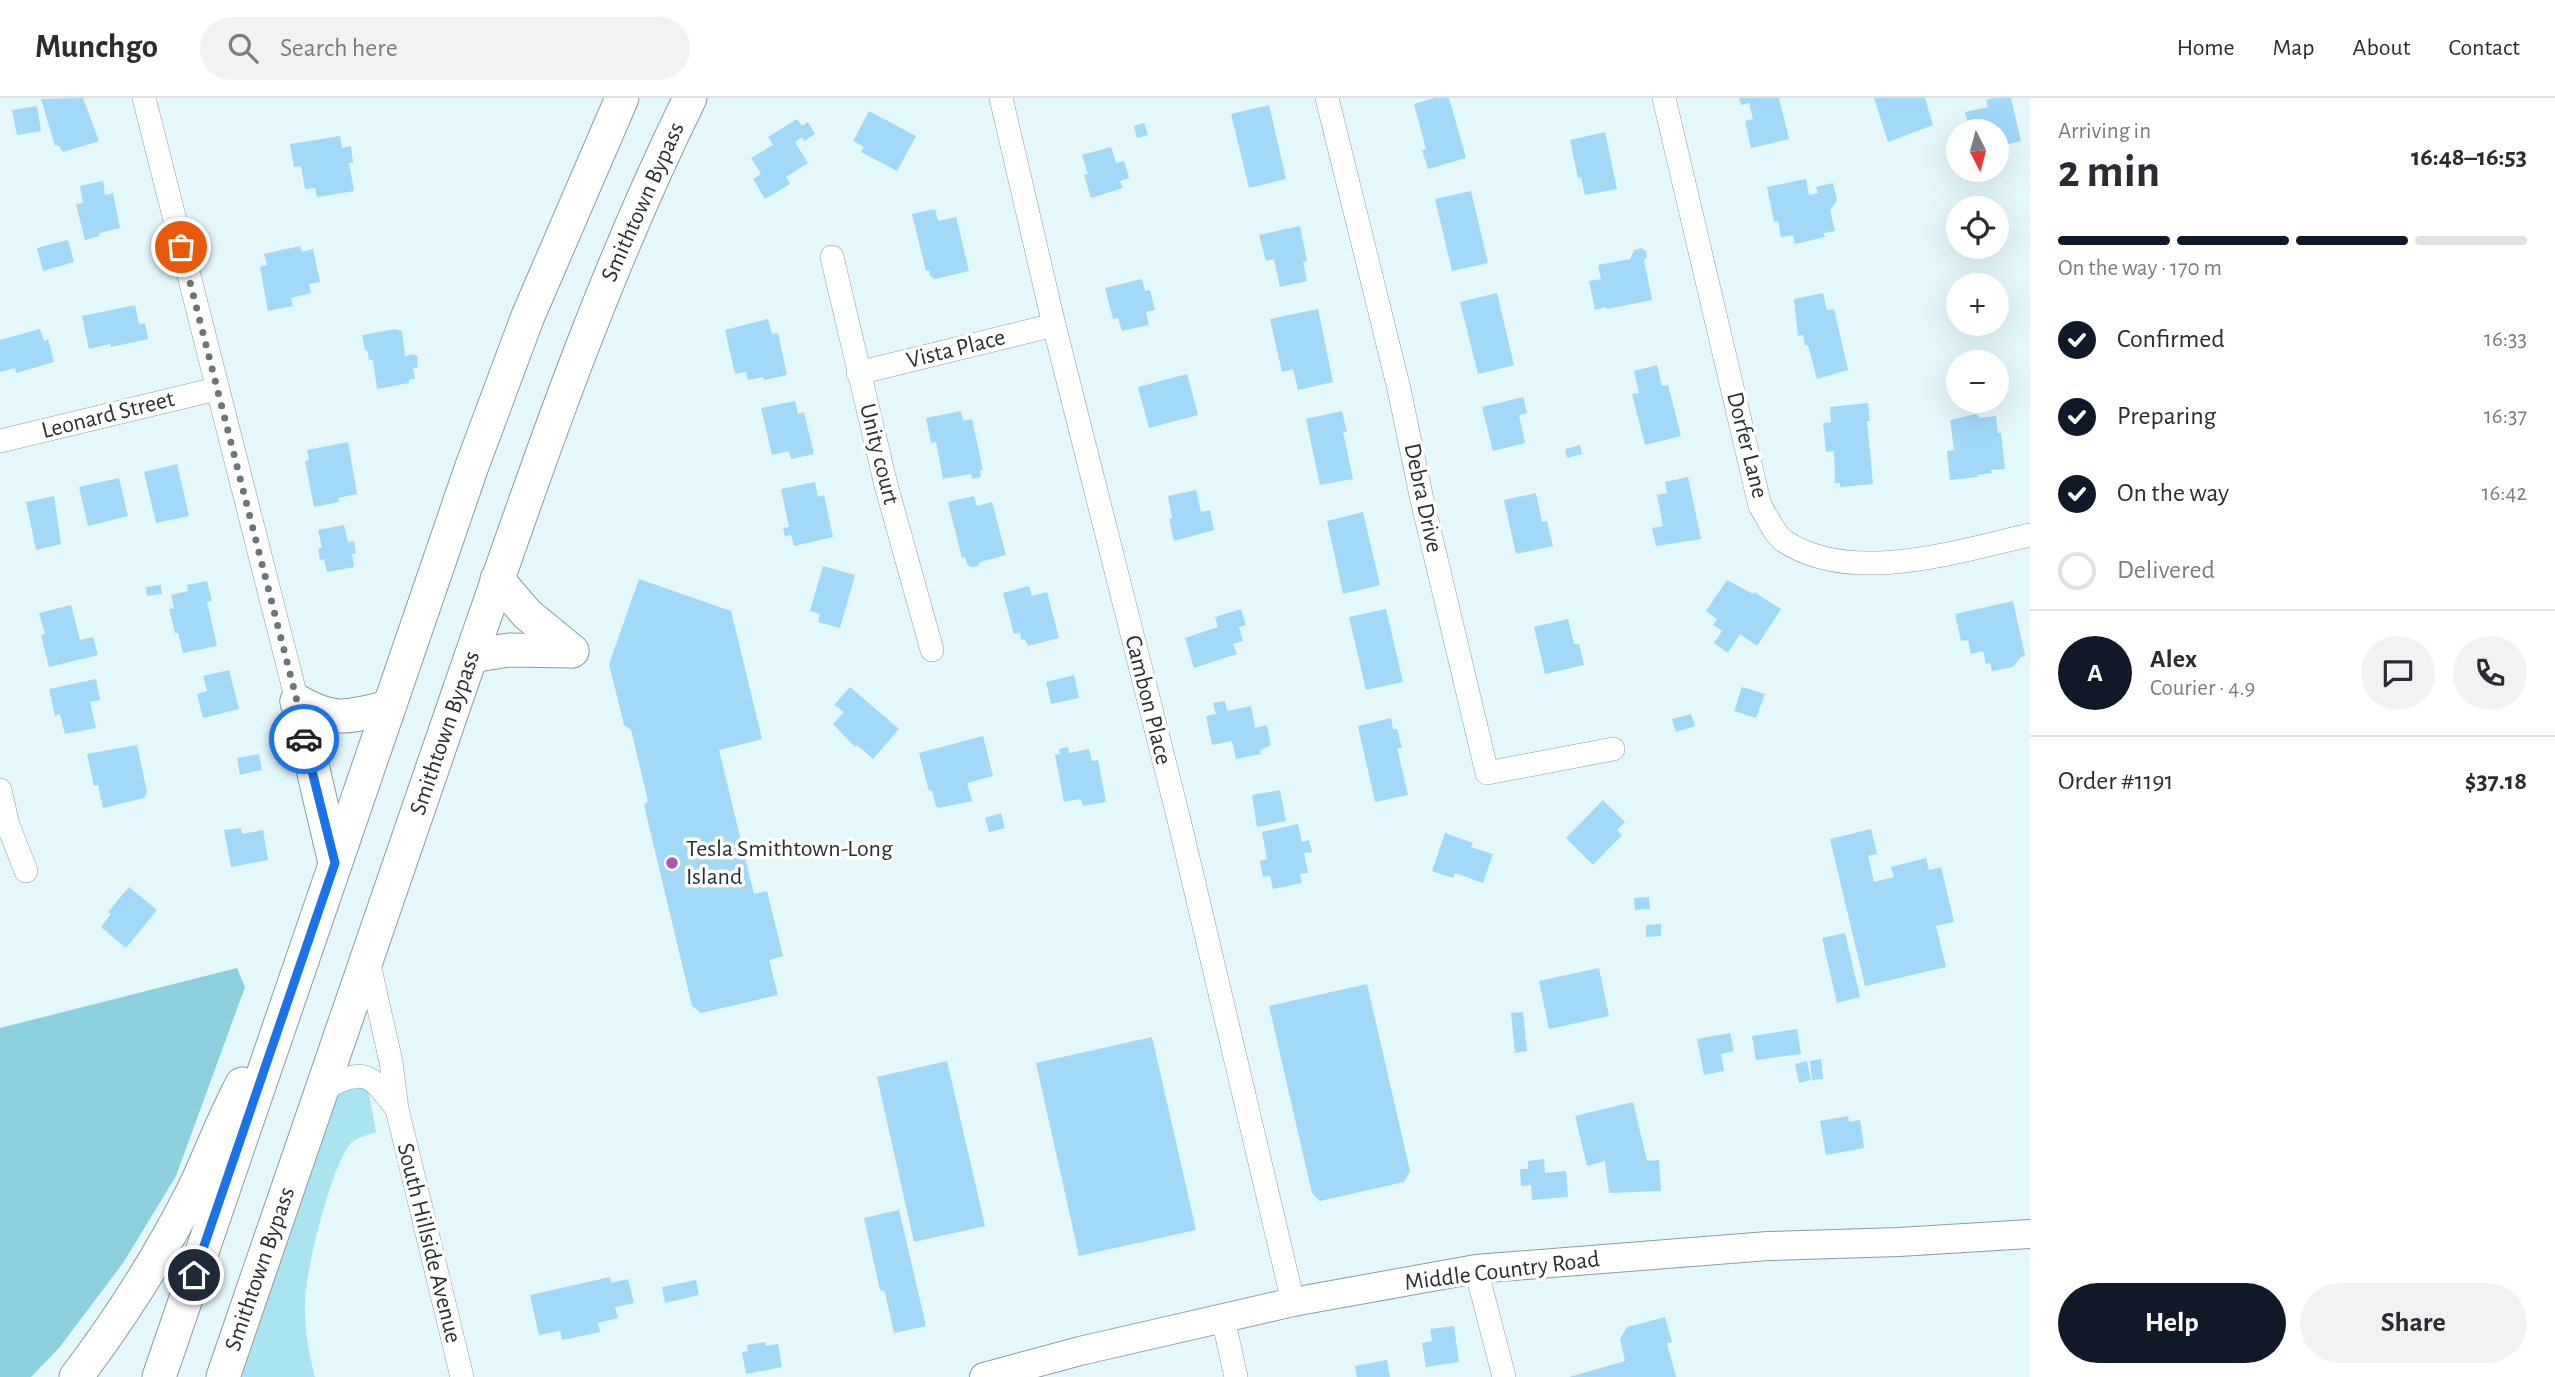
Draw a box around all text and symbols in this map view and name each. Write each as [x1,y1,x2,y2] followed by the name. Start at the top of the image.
[200,17,690,80] search box
[224,29,262,67] icon: search
[35,31,158,64] text: Munchgo
[280,35,398,61] text: Search here
[2177,36,2235,60] text: Home
[2273,36,2315,60] text: Map
[2353,36,2410,60] text: About
[2448,36,2520,60] text: Contact
[597,119,689,285] street label: Smithtown Bypass
[1946,119,2009,182] north arrow
[1946,119,2009,413] map controls
[2058,120,2151,143] text: Arriving in
[2411,144,2527,170] text: 16:48–16:53
[2058,149,2160,195] text: 2 min
[1946,196,2009,259] button: locate
[151,217,211,277] pin
[162,228,200,266] icon: bag
[2058,257,2222,280] text: On the way · 170 m
[1946,273,2009,336] button: +
[2058,321,2096,359] icon: check
[904,325,1008,373] street label: Vista Place
[2117,326,2225,352] text: Confirmed
[2484,328,2527,351] text: 16:33
[1946,350,2009,413] button: −
[39,387,177,443] street label: Leonard Street
[1722,389,1772,501] street label: Dorfer Lane
[2058,398,2096,436] icon: check
[855,401,903,507] street label: Unity court
[2117,403,2216,429] text: Preparing
[2484,405,2527,428] text: 16:37
[1400,441,1446,555] street label: Debra Drive
[2058,475,2096,513] icon: check
[2117,480,2229,506] text: On the way
[2481,482,2527,505] text: 16:42
[2117,557,2215,583] text: Delivered
[1120,633,1176,767] street label: Cambon Place
[2361,636,2435,710] button: chat
[2453,636,2527,710] button: phone
[2150,646,2197,672] text: Alex
[406,648,484,818] street label: Smithtown Bypass
[2087,660,2103,686] text: A
[2150,677,2255,700] text: Courier · 4.9
[269,704,339,774] courier
[285,720,323,758] icon: car
[2058,768,2174,794] text: Order #1191
[2465,768,2527,794] text: $37.18
[686,837,893,889] place label: Tesla Smithtown-Long Island
[664,855,680,871] marker: Tesla Smithtown-Long Island
[393,1141,465,1345] street label: South Hillside Avenue
[221,1184,299,1354] street label: Smithtown Bypass
[164,1245,224,1305] pin
[1403,1247,1601,1295] street label: Middle Country Road
[175,1256,213,1294] icon: home
[2058,1283,2286,1363] button: Help
[2300,1283,2527,1363] button: Share

